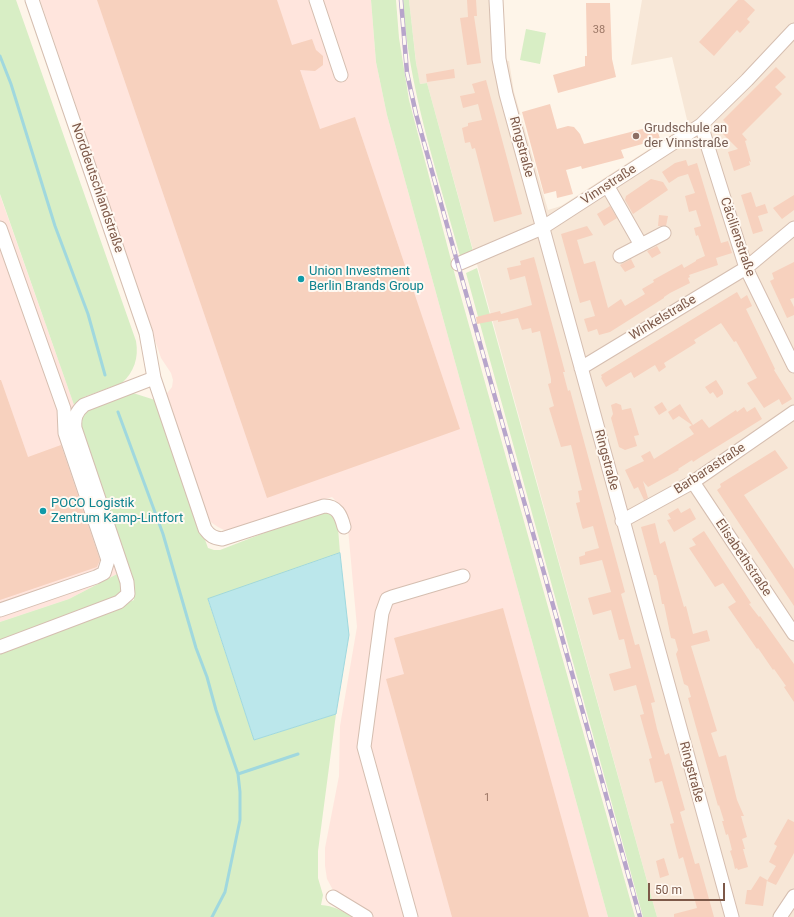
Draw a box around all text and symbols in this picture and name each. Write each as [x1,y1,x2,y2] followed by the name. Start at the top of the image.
[593,23,605,37] house number: 38
[505,115,537,179] street label: Ringstraße
[67,121,127,255] street label: Norddeutschlandstraße
[644,121,728,152] place label: Grudschule an der Vinnstraße
[631,131,641,141] marker: Grudschule an der Vinnstraße
[578,161,640,209] street label: Vinnstraße
[716,195,758,279] street label: Cäcilienstraße
[309,264,424,295] place label: Union Investment Berlin Brands Group
[296,274,306,284] marker: Union Investment Berlin Brands Group
[627,292,699,344] street label: Winkelstraße
[590,428,622,492] street label: Ringstraße
[671,440,749,498] street label: Barbarastraße
[51,496,183,527] place label: POCO Logistik Zentrum Kamp-Lintfort
[38,506,48,516] marker: POCO Logistik Zentrum Kamp-Lintfort
[711,516,775,600] street label: Elisabethstraße
[675,740,707,804] street label: Ringstraße
[484,791,490,805] house number: 1
[650,875,727,901] scale bar
[655,883,682,897] text: 50 m

